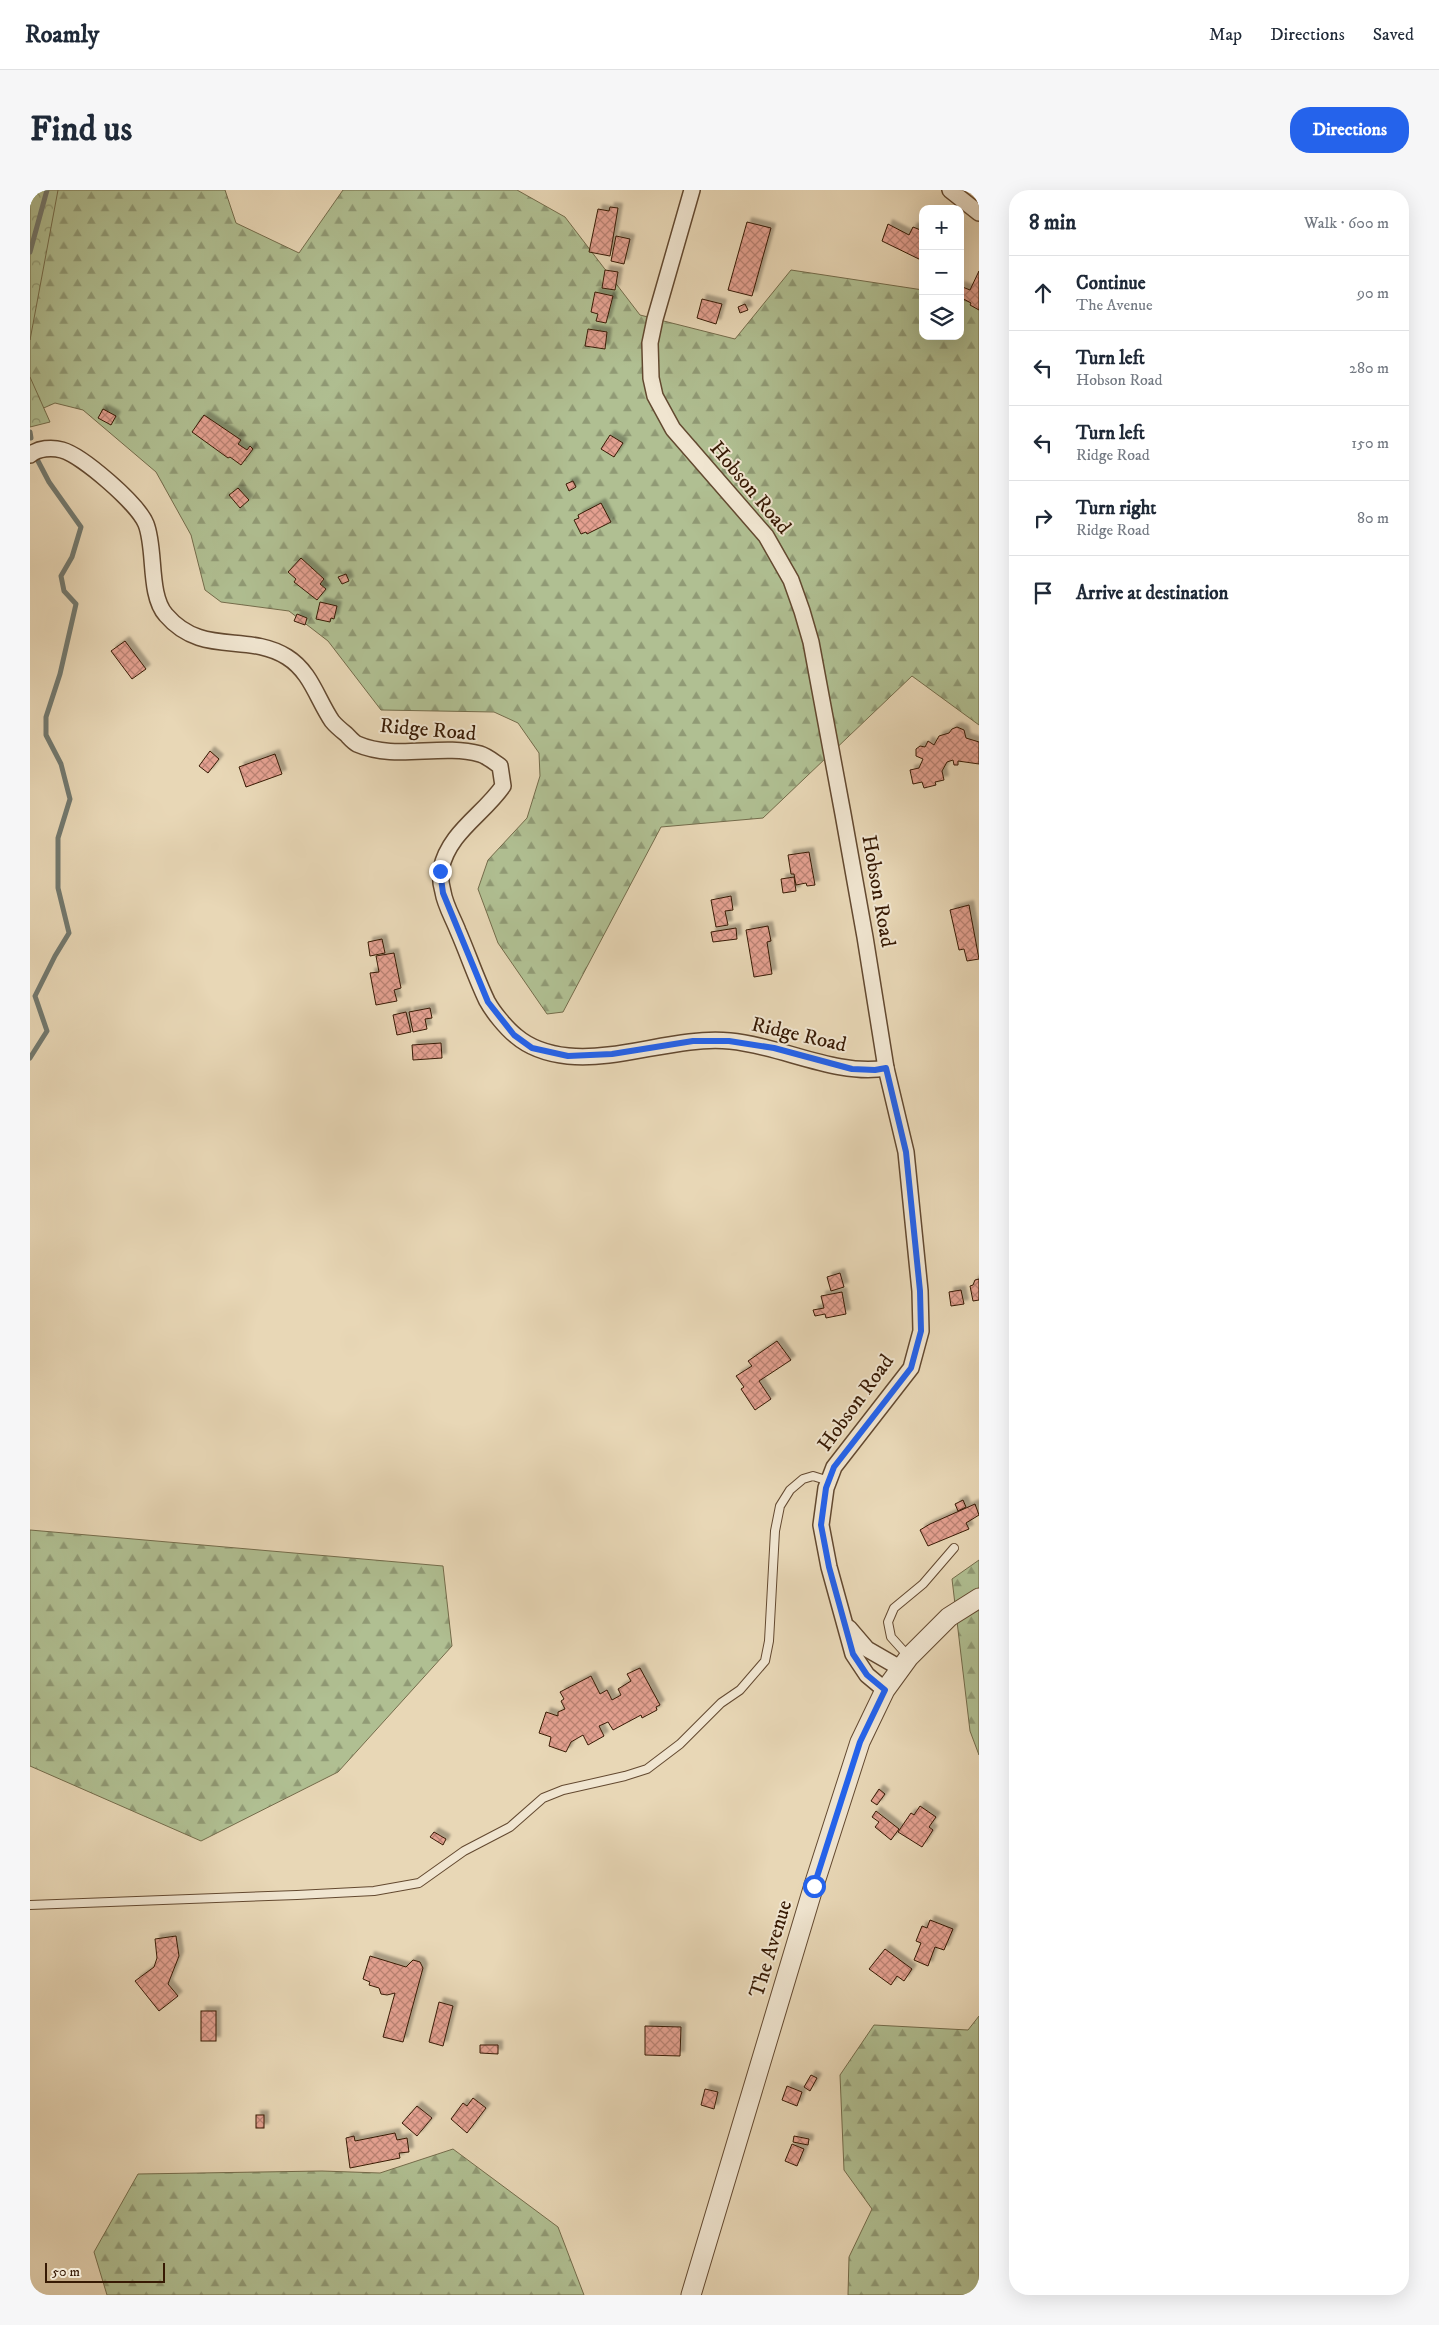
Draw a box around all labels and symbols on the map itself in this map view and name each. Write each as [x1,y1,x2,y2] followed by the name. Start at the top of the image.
[704,436,797,540] street label: Hobson Road
[379,713,478,747] street label: Ridge Road
[855,833,901,950] street label: Hobson Road
[429,860,452,883] route end
[749,1011,850,1059] street label: Ridge Road
[812,1349,900,1457] street label: Hobson Road
[803,1875,826,1898] route start
[744,1897,798,2001] street label: The Avenue
[45,2260,165,2283] scale bar

